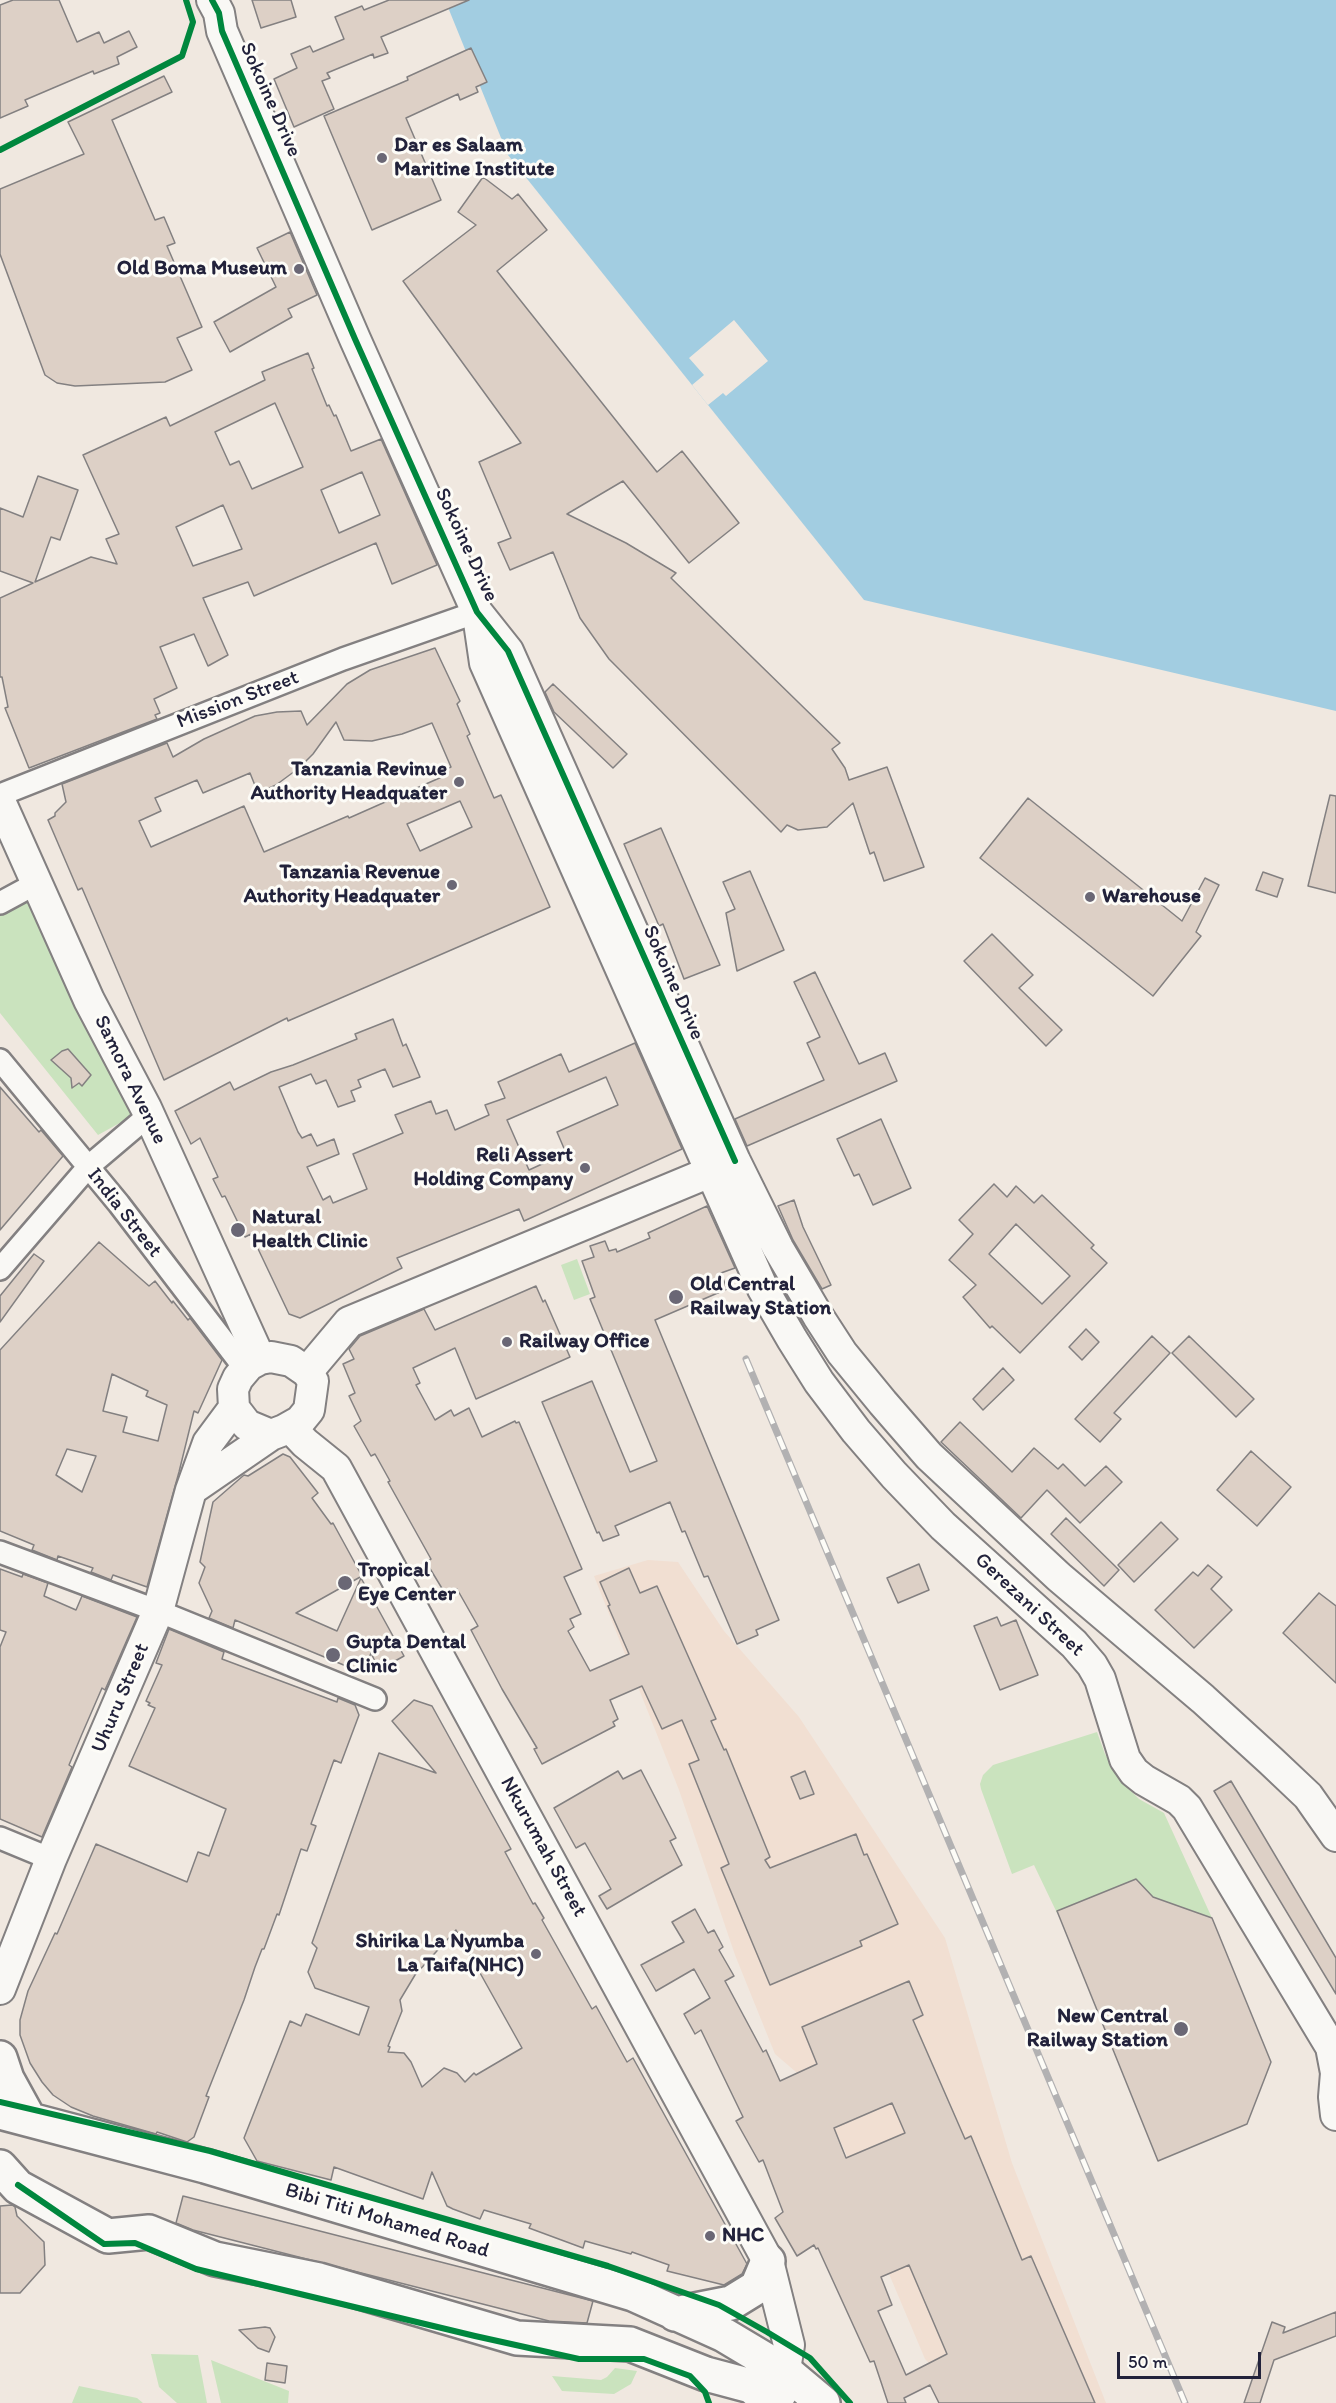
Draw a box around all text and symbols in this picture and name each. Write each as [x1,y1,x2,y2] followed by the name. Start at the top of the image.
[234,39,306,161] street label: Sokoine Drive
[394,133,555,183] place label: Dar es Salaam Maritine Institute
[375,151,389,165] marker: Dar es Salaam Maritine Institute
[117,256,287,282] place label: Old Boma Museum
[292,262,306,276] marker: Old Boma Museum
[429,484,503,606] street label: Sokoine Drive
[173,665,303,735] street label: Mission Street
[251,757,447,807] place label: Tanzania Revinue Authority Headquater
[452,775,466,789] marker: Tanzania Revinue Authority Headquater
[244,860,440,910] place label: Tanzania Revenue Authority Headquater
[445,878,459,892] marker: Tanzania Revenue Authority Headquater
[1102,884,1201,910] place label: Warehouse
[1083,890,1097,904] marker: Warehouse
[637,922,709,1044] street label: Sokoine Drive
[88,1011,172,1149] street label: Samora Avenue
[413,1143,573,1193] place label: Reli Assert Holding Company
[578,1161,592,1175] marker: Reli Assert Holding Company
[81,1163,167,1263] street label: India Street
[252,1205,368,1255] place label: Natural Health Clinic
[229,1221,247,1239] marker: Natural Health Clinic
[690,1272,831,1322] place label: Old Central Railway Station
[667,1288,685,1306] marker: Old Central Railway Station
[519,1329,650,1355] place label: Railway Office
[500,1335,514,1349] marker: Railway Office
[969,1548,1089,1662] street label: Gerezani Street
[358,1558,456,1608] place label: Tropical Eye Center
[336,1574,354,1592] marker: Tropical Eye Center
[346,1630,466,1680] place label: Gupta Dental Clinic
[87,1639,155,1757] street label: Uhuru Street
[324,1646,342,1664] marker: Gupta Dental Clinic
[494,1773,592,1921] street label: Nkurumah Street
[356,1929,524,1979] place label: Shirika La Nyumba La Taifa(NHC)
[529,1947,543,1961] marker: Shirika La Nyumba La Taifa(NHC)
[1027,2004,1168,2054] place label: New Central Railway Station
[1172,2020,1190,2038] marker: New Central Railway Station
[282,2178,492,2264] street label: Bibi Titi Mohamed Road
[722,2223,764,2249] place label: NHC
[703,2229,717,2243] marker: NHC
[1120,2340,1264,2378] scale bar
[1128,2351,1168,2373] text: 50 m

